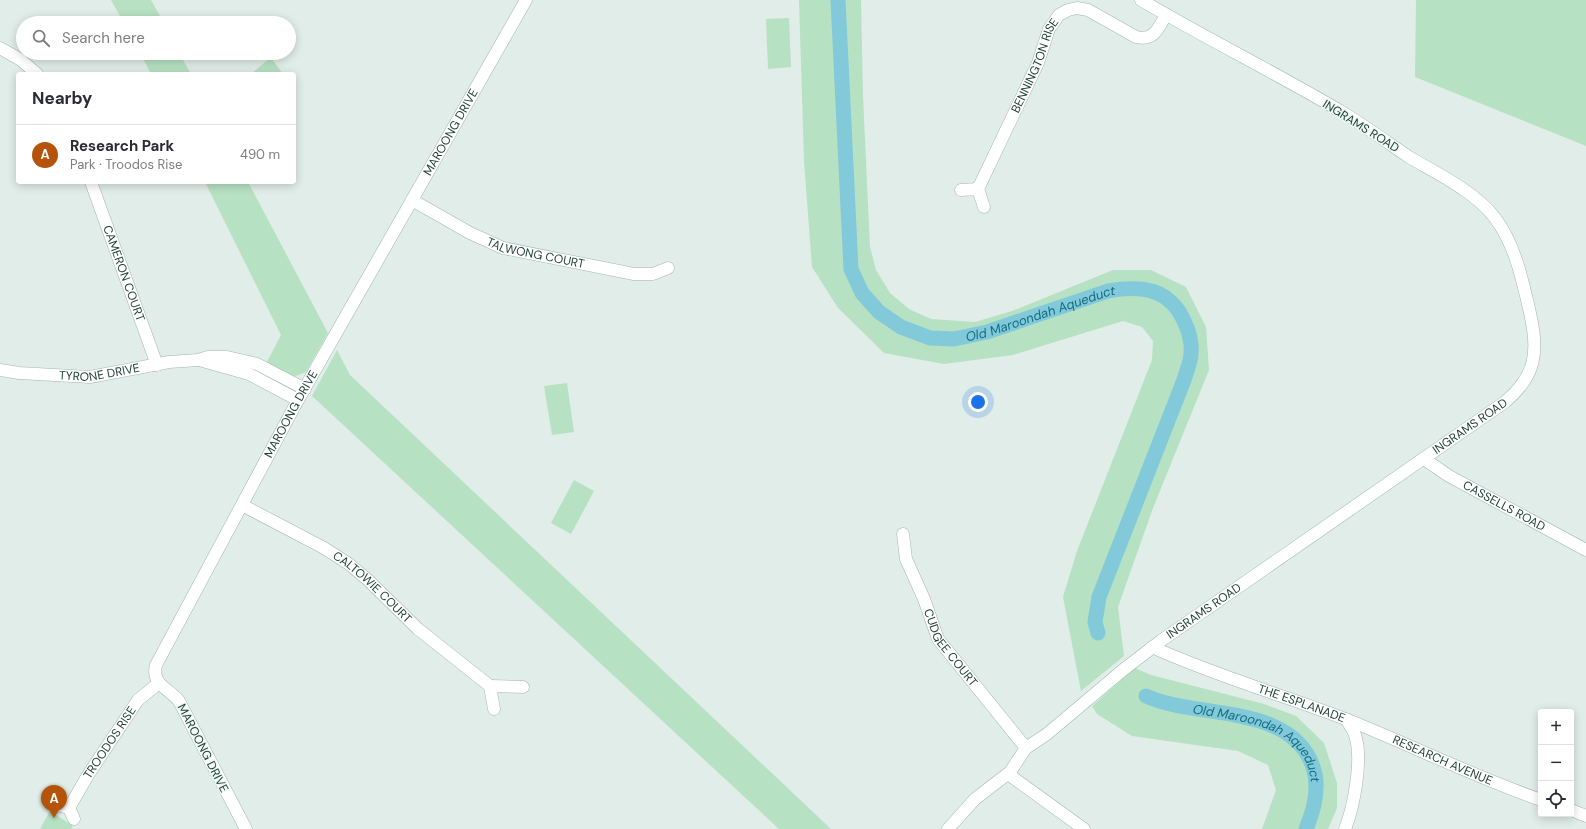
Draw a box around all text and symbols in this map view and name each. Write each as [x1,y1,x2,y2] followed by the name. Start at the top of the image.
[1007,15,1062,116] street label: BENNINGTON RISE
[16,16,296,60] search box
[30,27,52,49] icon: search
[62,28,145,48] text: Search here
[420,86,482,179] street label: MAROONG DRIVE
[32,87,92,109] text: Nearby
[1320,96,1402,156] street label: INGRAMS ROAD
[70,136,174,156] text: Research Park
[40,146,50,163] text: A
[240,146,280,163] text: 490 m
[70,156,182,173] text: Park · Troodos Rise
[99,223,149,324] street label: CAMERON COURT
[484,234,586,272] street label: TALWONG COURT
[964,281,1117,345] water label: Old Maroondah Aqueduct
[59,360,141,385] street label: TYRONE DRIVE
[260,367,321,461] street label: MAROONG DRIVE
[968,392,988,412] your location
[1429,395,1510,458] street label: INGRAMS ROAD
[1460,477,1548,535] street label: CASSELLS ROAD
[330,548,415,627] street label: CALTOWIE COURT
[1163,579,1244,643] street label: INGRAMS ROAD
[920,607,981,690] street label: CUDGEE COURT
[1256,681,1348,726] street label: THE ESPLANADE
[1192,700,1325,784] water label: Old Maroondah Aqueduct
[174,701,232,795] street label: MAROONG DRIVE
[80,703,140,782] street label: TROODOS RISE
[1538,709,1574,817] map controls
[1538,709,1574,745] button: +
[1390,732,1495,789] street label: RESEARCH AVENUE
[1538,745,1574,781] button: −
[1538,781,1574,817] button: locate
[41,785,67,818] pin: A

